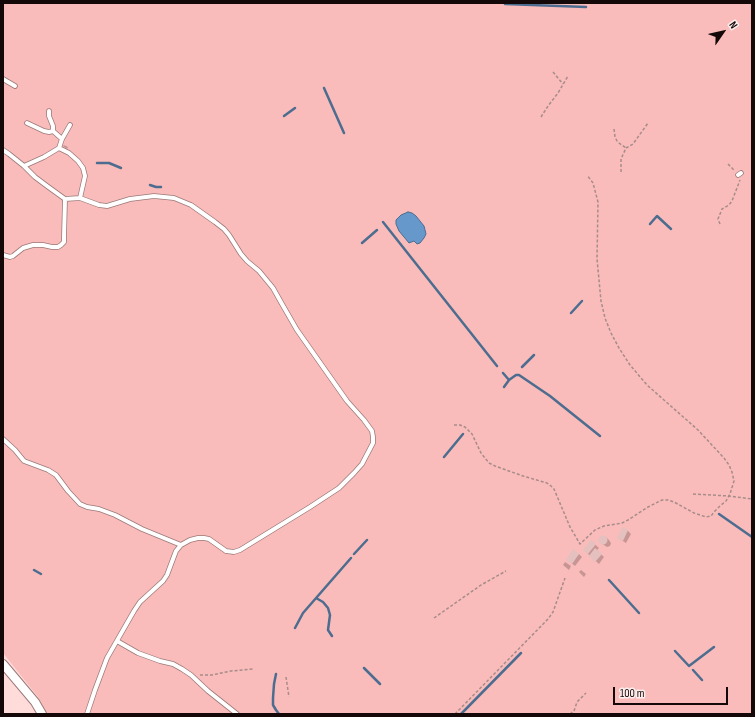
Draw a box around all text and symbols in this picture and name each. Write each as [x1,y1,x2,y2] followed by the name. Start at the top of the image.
[703,12,743,52] north arrow
[726,19,740,31] text: N
[615,679,730,705] scale bar
[620,686,645,701] text: 100 m

